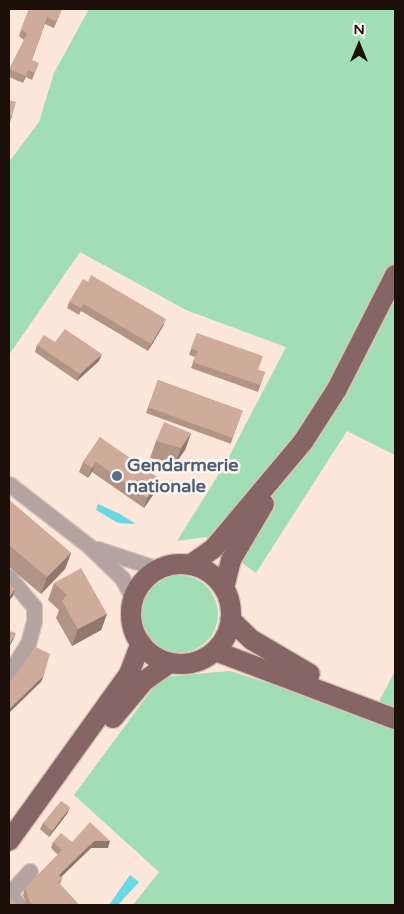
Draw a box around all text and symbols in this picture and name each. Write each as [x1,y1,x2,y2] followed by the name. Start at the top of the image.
[334,20,384,70] north arrow
[353,21,365,38] text: N
[127,455,238,498] place label: Gendarmerie nationale
[111,470,123,482] marker: Gendarmerie nationale

